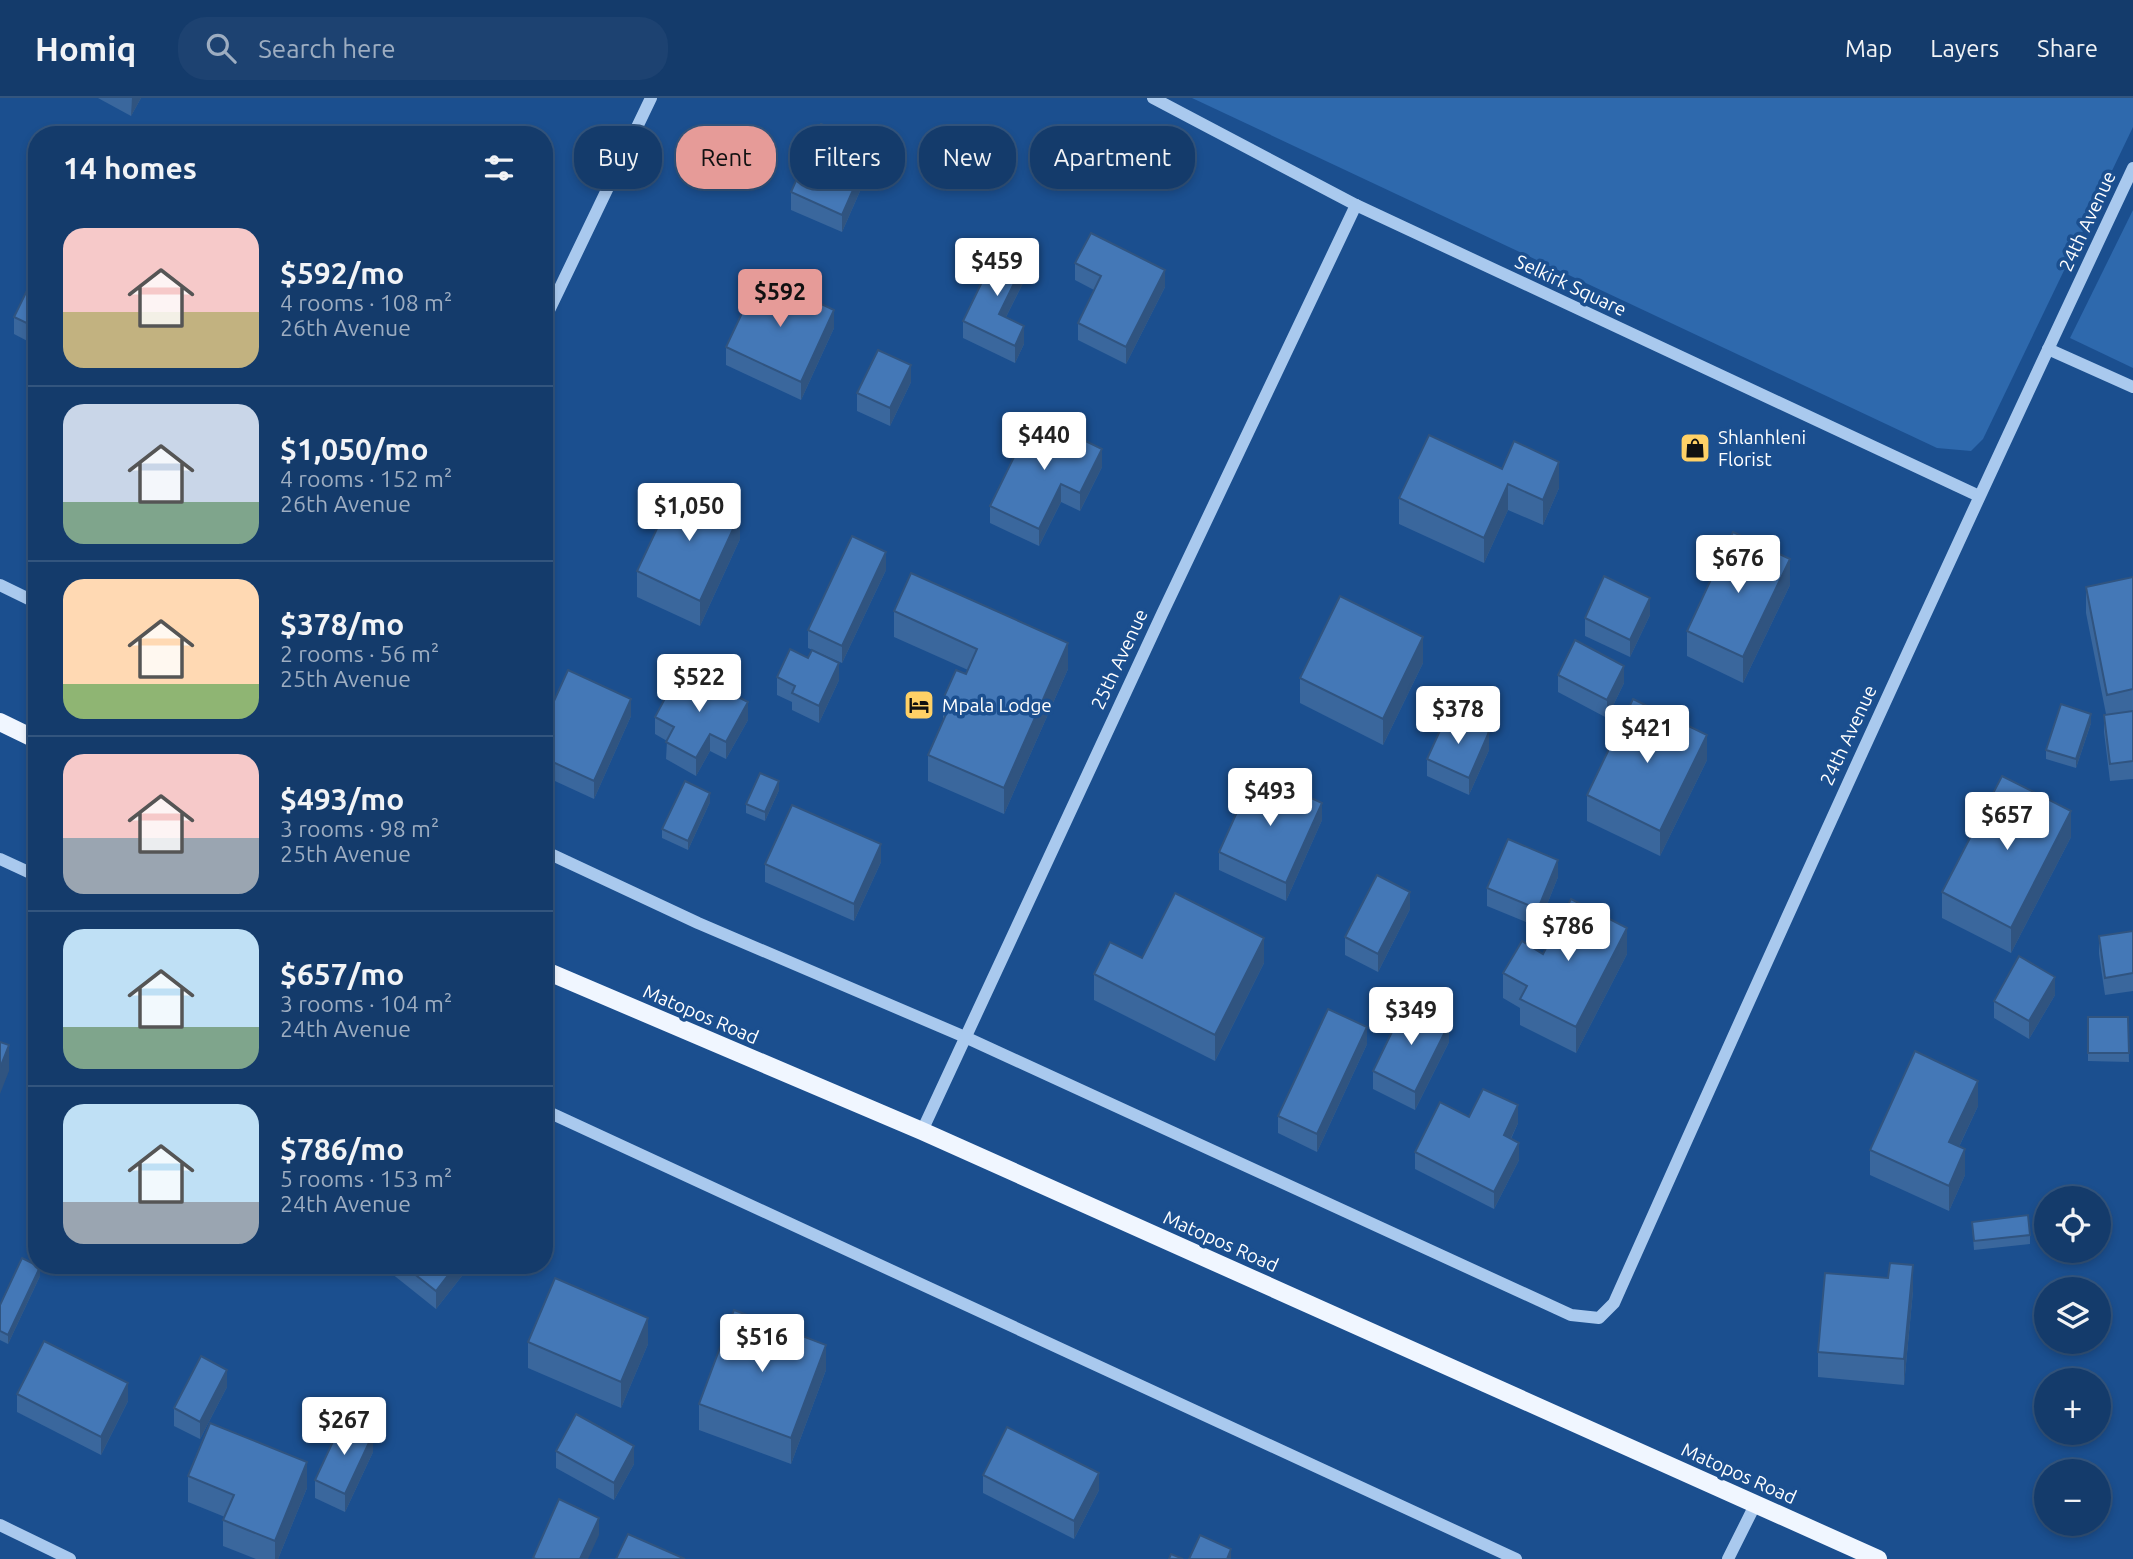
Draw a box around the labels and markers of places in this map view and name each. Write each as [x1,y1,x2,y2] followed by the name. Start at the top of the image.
[956,238,1038,298] pin: $459
[739,270,821,329] pin: $592
[1003,412,1085,472] pin: $440
[1718,426,1806,470] place label: Shlanhleni Florist
[1678,431,1712,465] shop icon: Shlanhleni Florist
[632,484,746,543] pin: $1,050
[1697,536,1779,595] pin: $676
[658,654,740,714] pin: $522
[1417,686,1499,746] pin: $378
[902,688,936,722] hotel icon: Mpala Lodge
[942,694,1052,716] place label: Mpala Lodge
[1606,706,1688,765] pin: $421
[1229,768,1311,828] pin: $493
[1966,792,2048,852] pin: $657
[1527,904,1609,963] pin: $786
[1370,988,1452,1047] pin: $349
[721,1314,803,1374] pin: $516
[303,1398,385,1457] pin: $267

